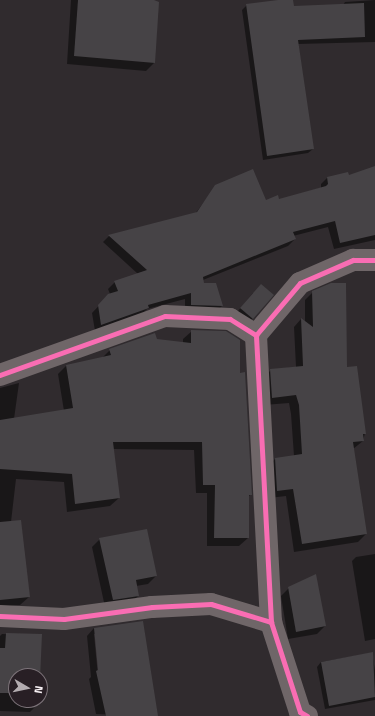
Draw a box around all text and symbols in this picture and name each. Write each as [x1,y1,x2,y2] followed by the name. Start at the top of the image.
[8,668,48,708] north arrow
[30,685,47,695] text: N

